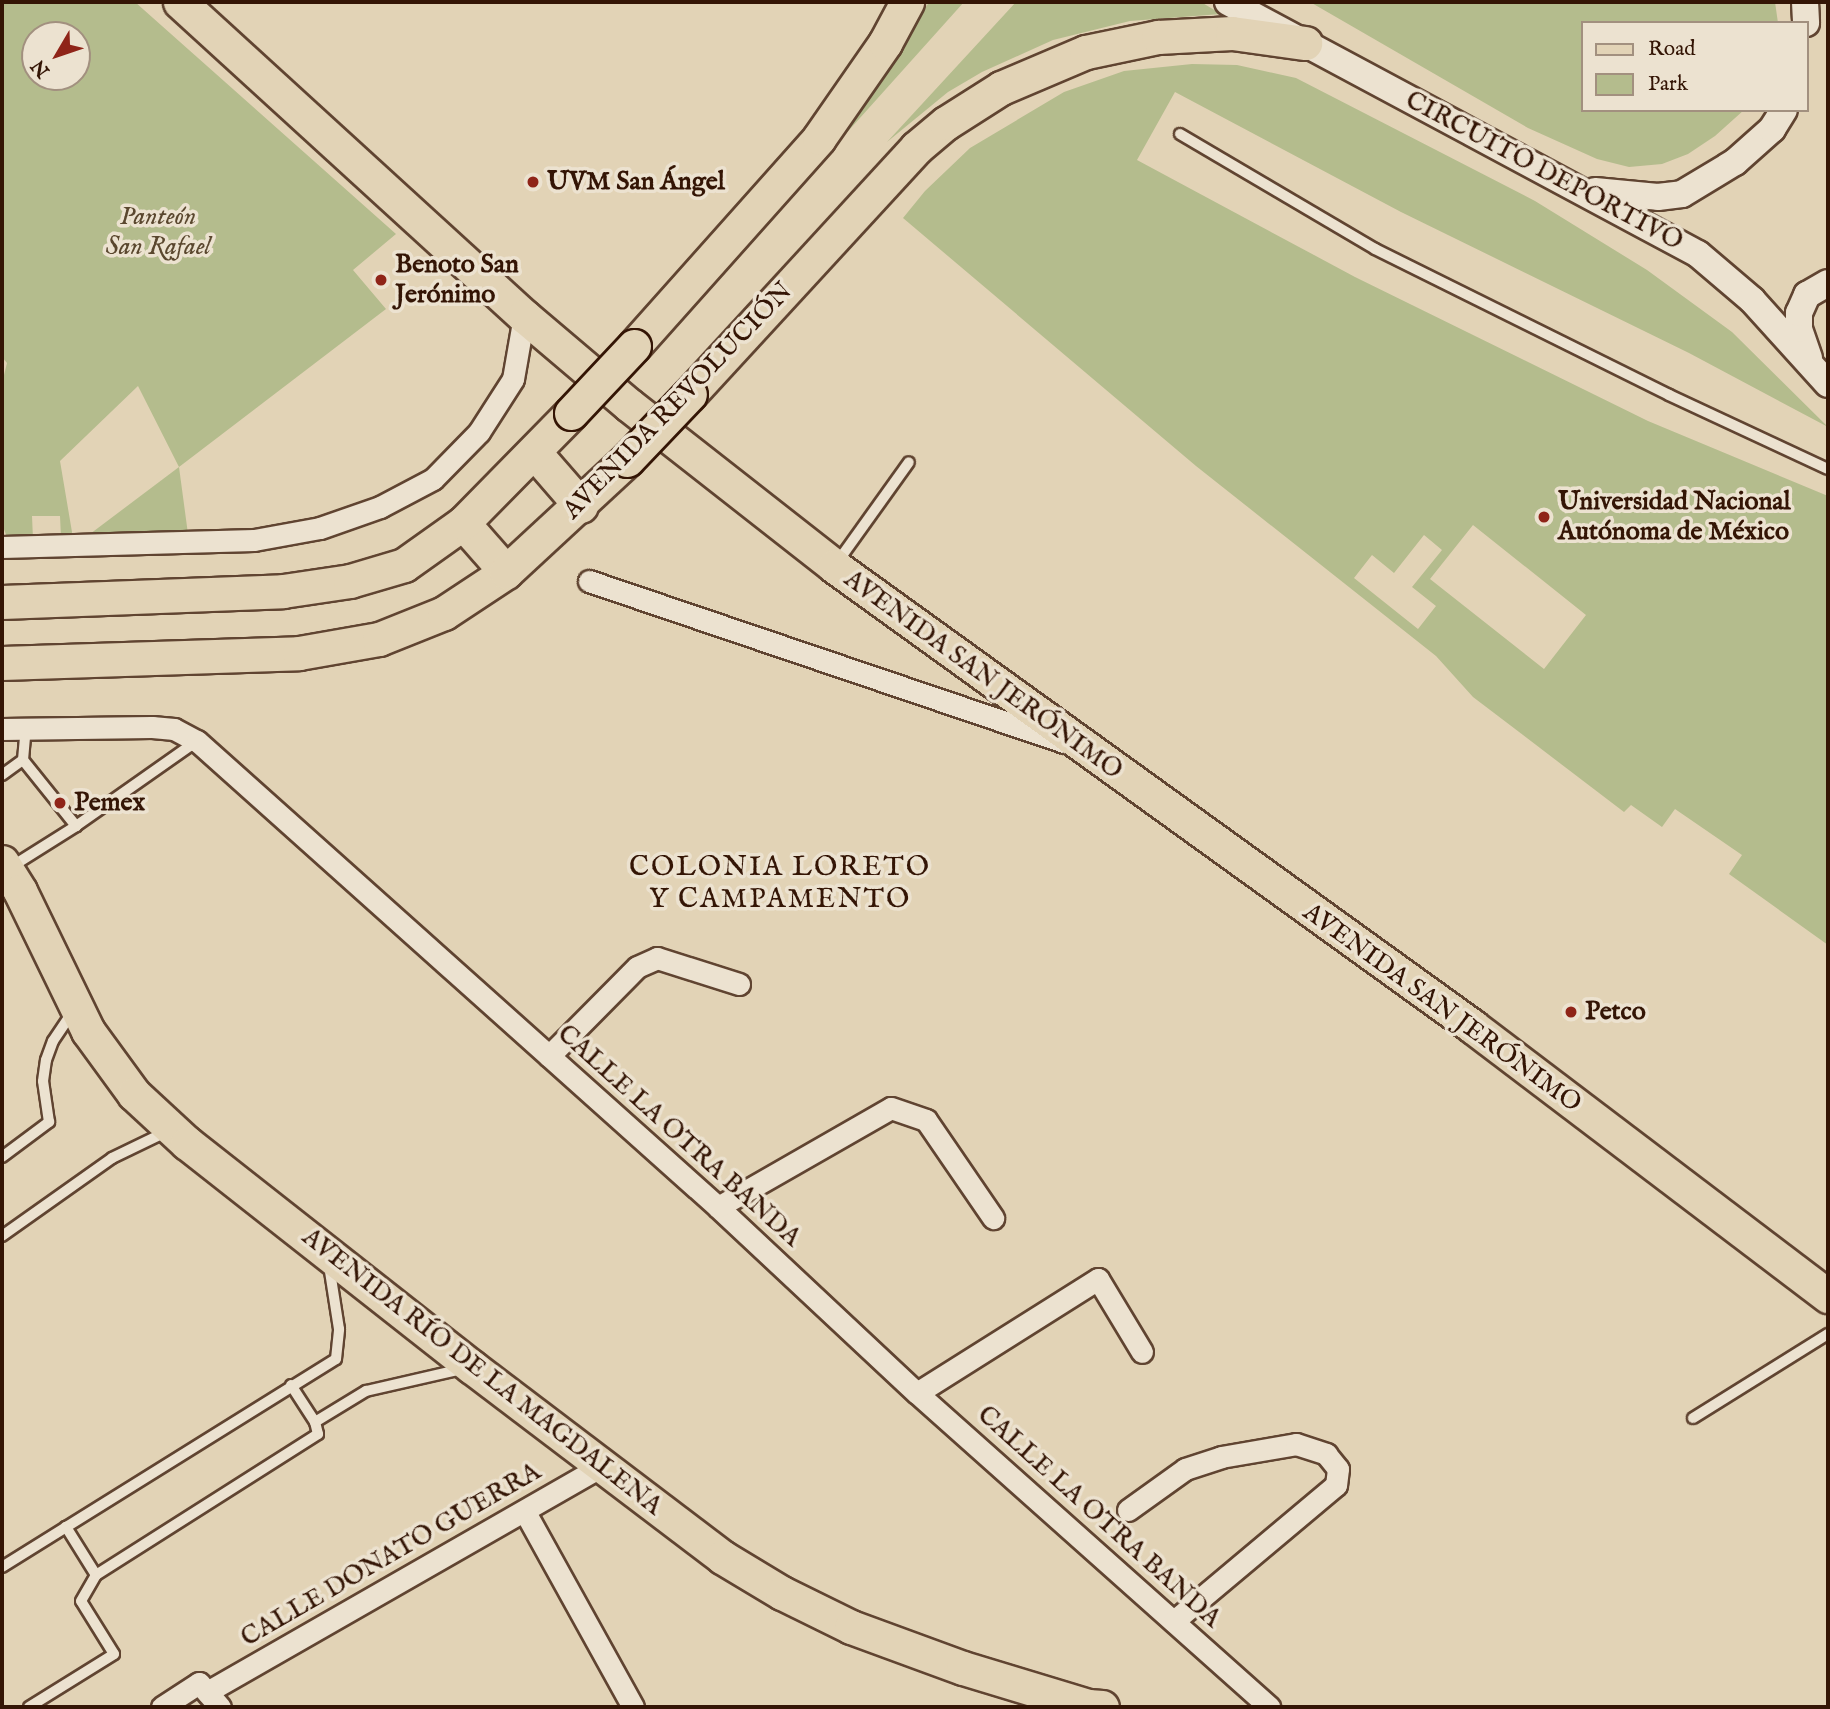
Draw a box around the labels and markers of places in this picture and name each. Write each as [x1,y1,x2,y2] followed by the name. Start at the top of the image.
[547,166,725,198] place label: UVM San Ángel
[525,174,541,190] marker: UVM San Ángel
[395,249,519,310] place label: Benoto San Jerónimo
[373,272,389,288] marker: Benoto San Jerónimo
[1558,486,1791,548] place label: Universidad Nacional Autónoma de México
[1536,509,1552,525] marker: Universidad Nacional Autónoma de México
[74,787,145,819] place label: Pemex
[52,795,68,811] marker: Pemex
[1585,996,1646,1028] place label: Petco
[1563,1004,1579,1020] marker: Petco

